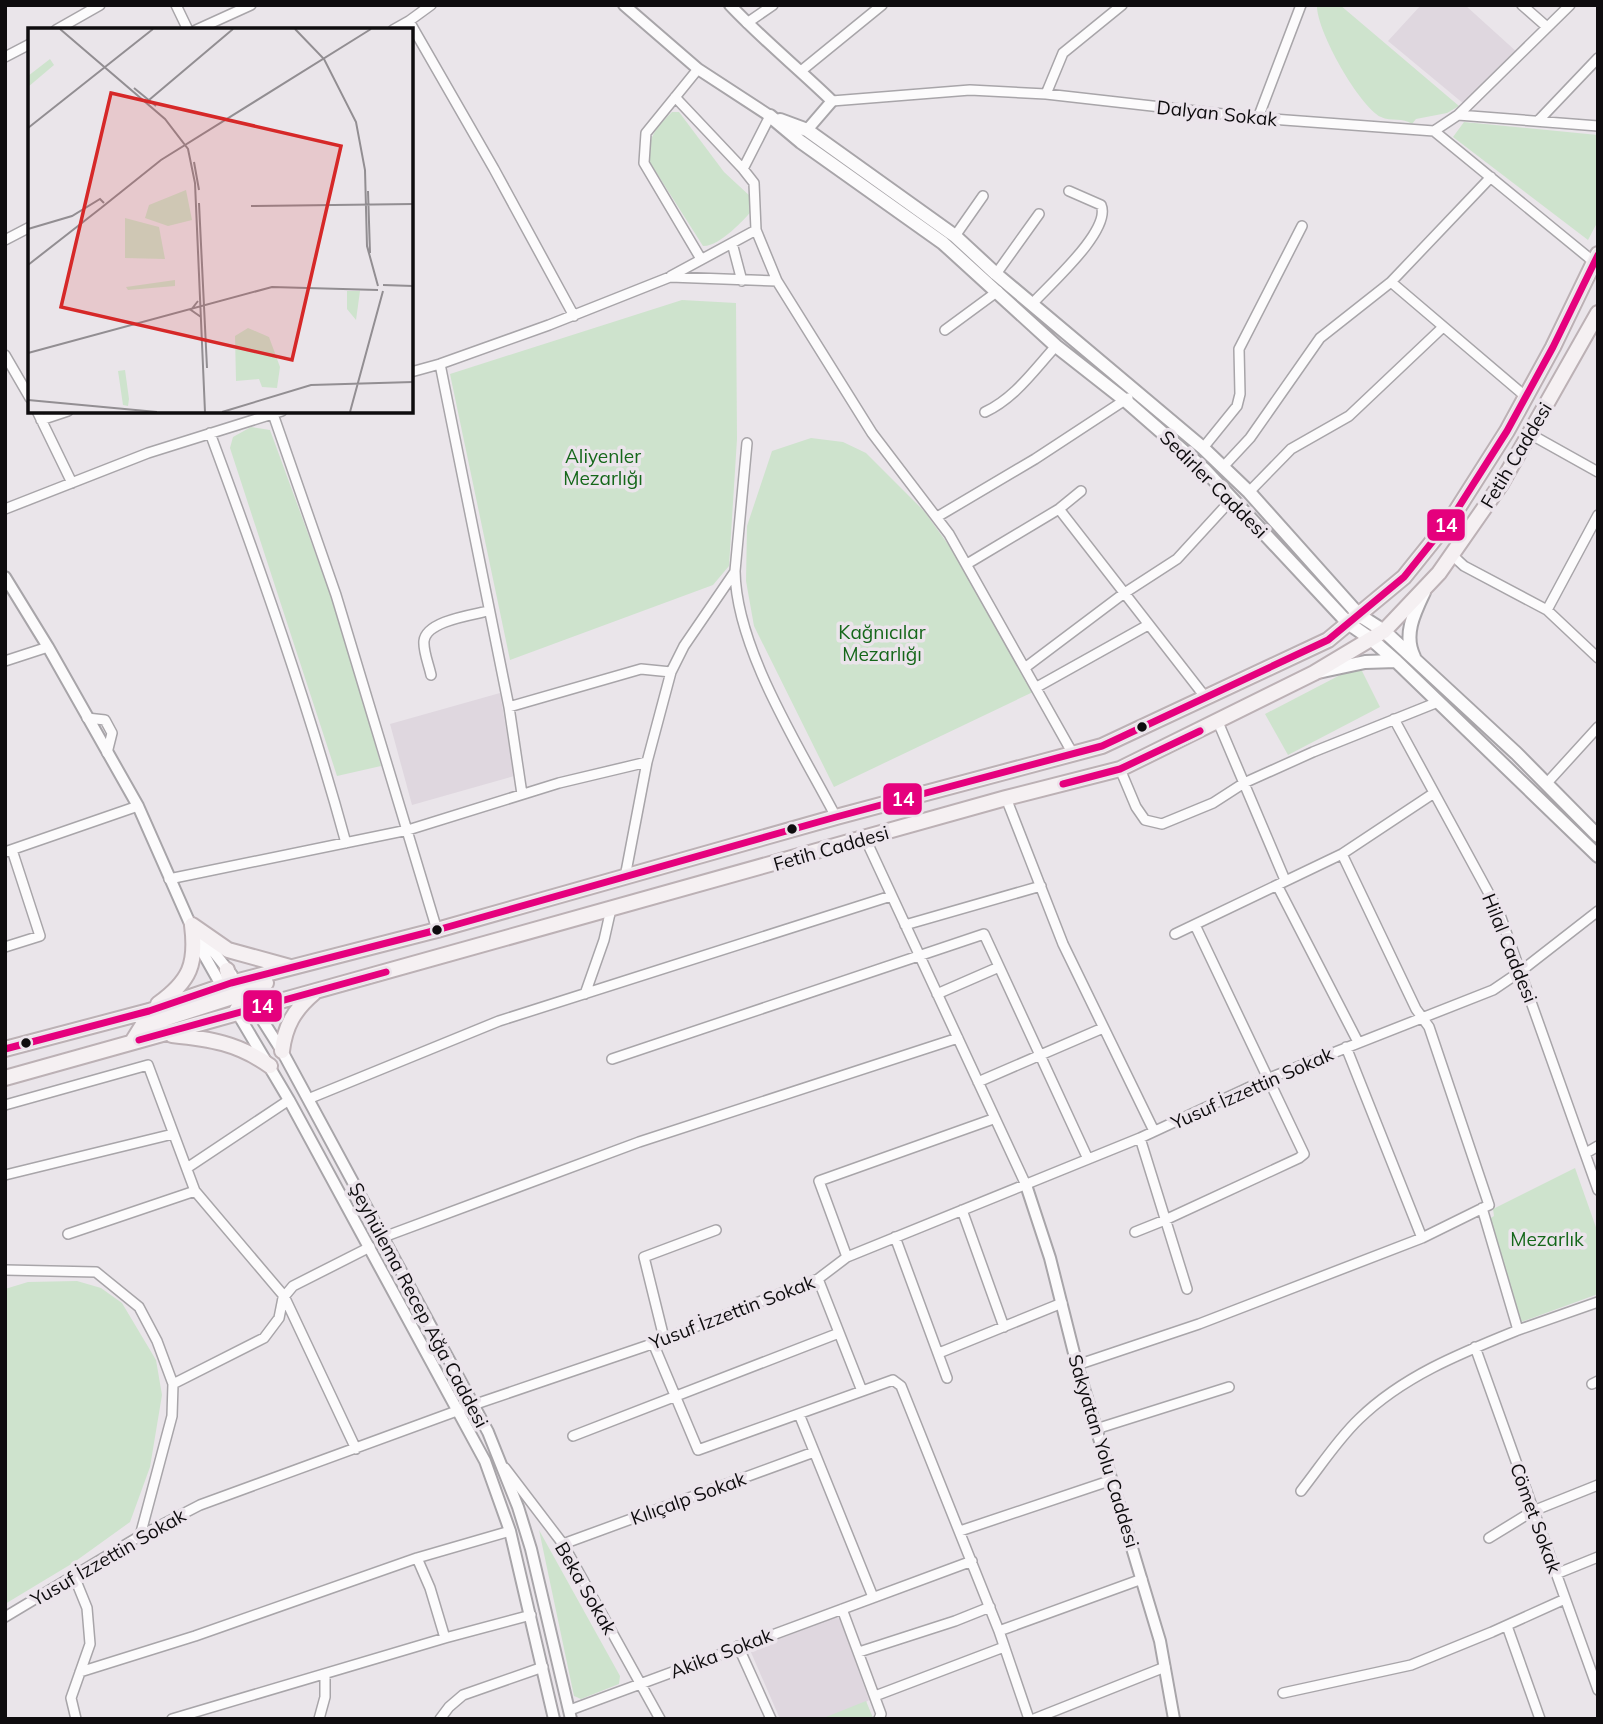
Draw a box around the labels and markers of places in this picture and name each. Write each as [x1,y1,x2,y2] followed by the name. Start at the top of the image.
[1135,720,1149,734] unlabelled marker
[785,822,799,836] unlabelled marker
[430,923,444,937] unlabelled marker
[19,1036,33,1050] unlabelled marker

